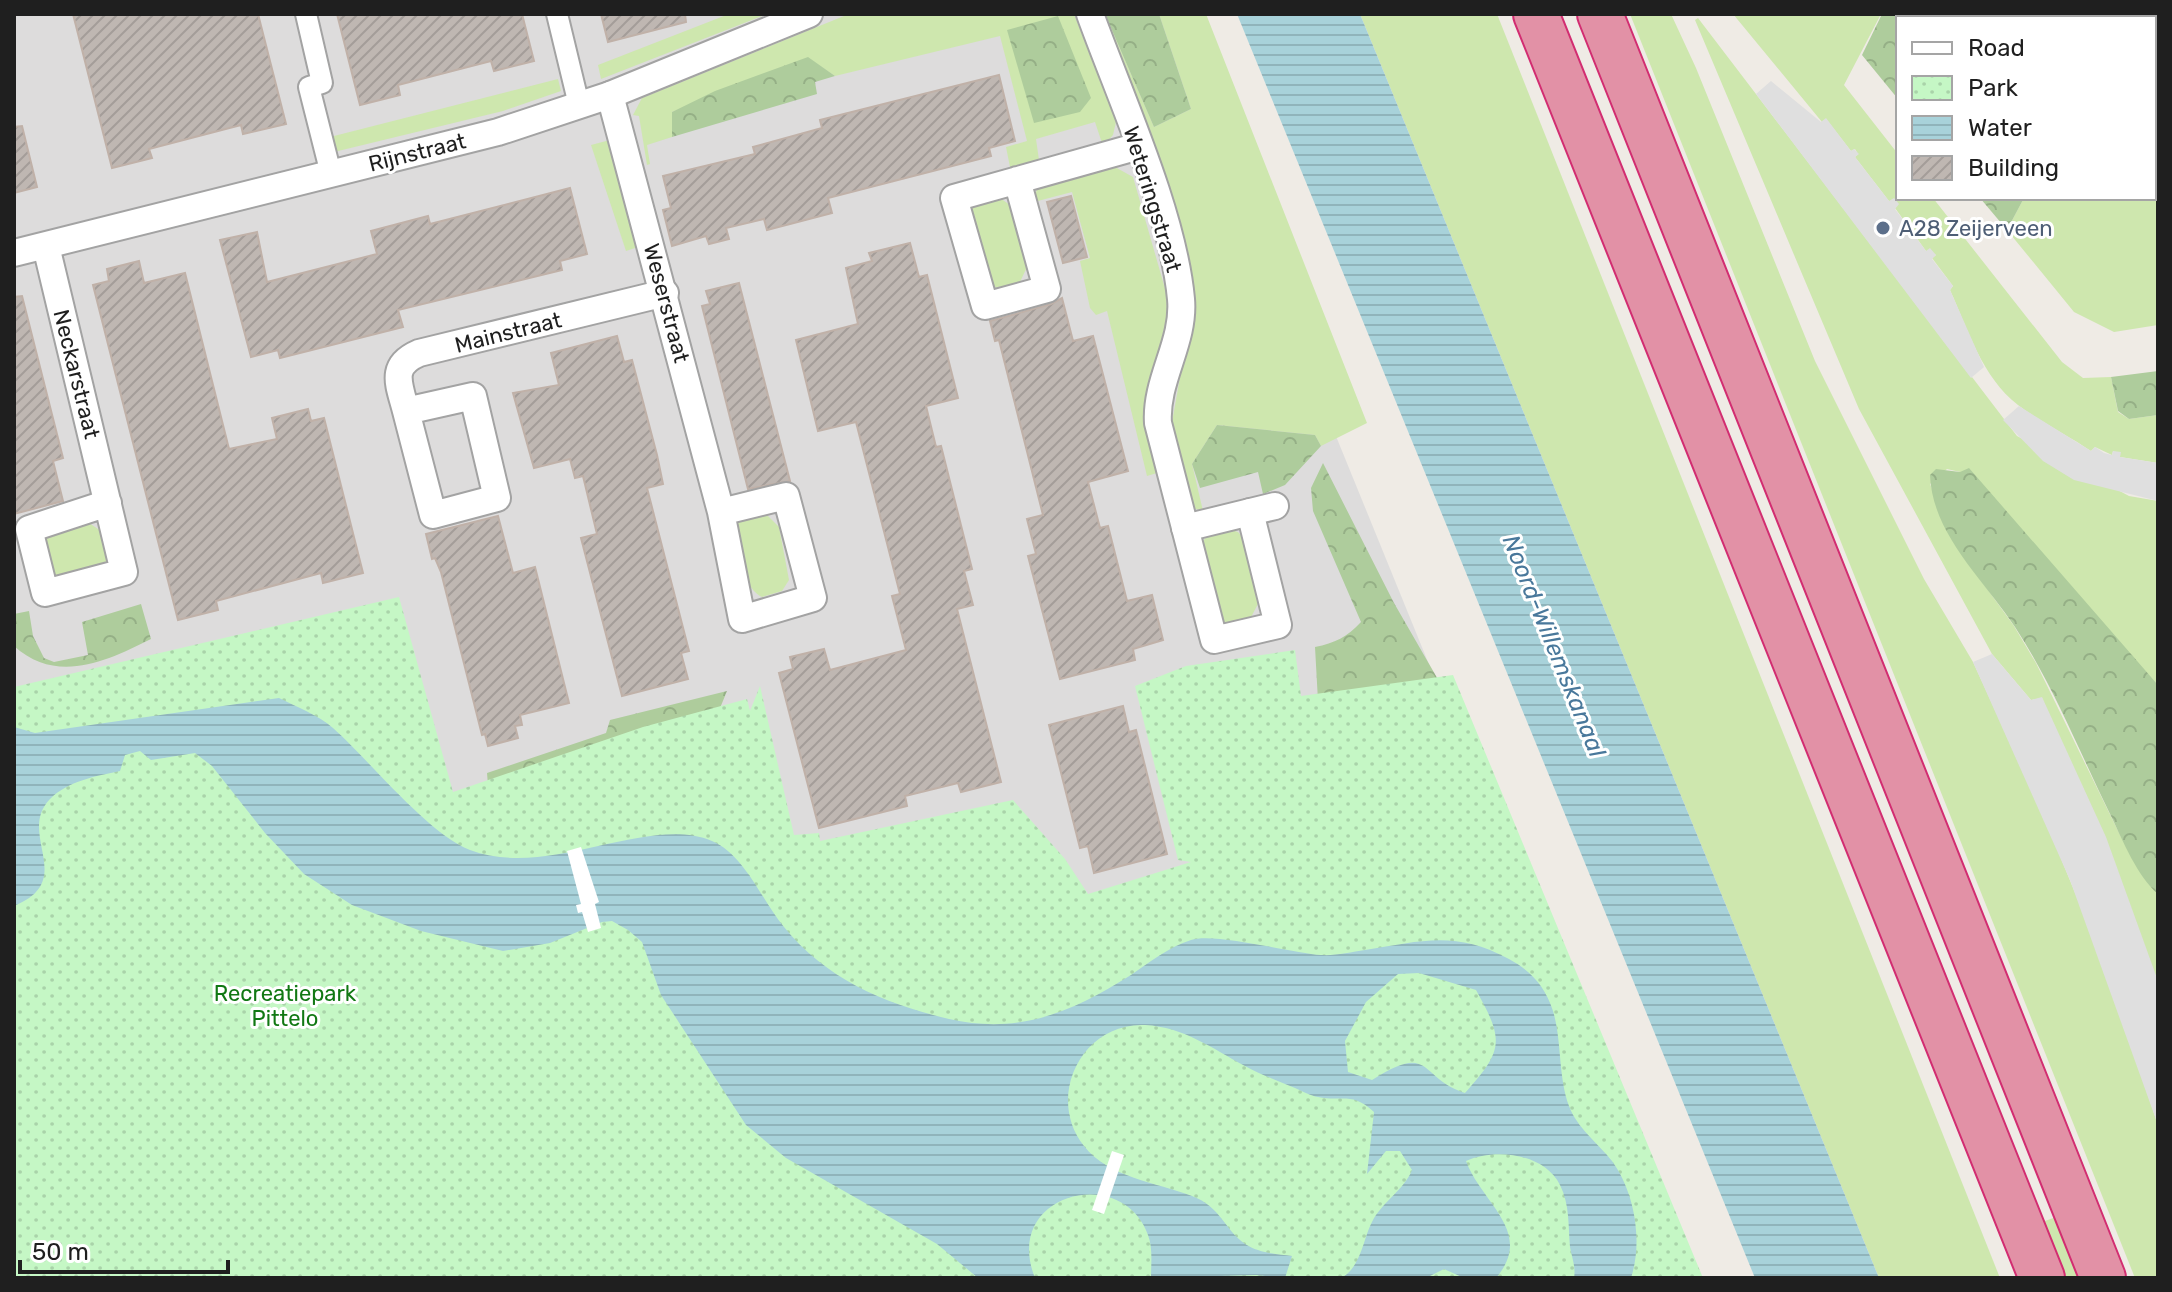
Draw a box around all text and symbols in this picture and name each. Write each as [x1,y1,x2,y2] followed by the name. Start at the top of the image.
[1896,16,2156,200] legend
[1968,34,2025,62] text: Road
[1968,74,2019,102] text: Park
[1968,114,2032,142] text: Water
[1117,123,1188,276] street label: Weteringstraat
[366,127,469,178] street label: Rijnstraat
[1968,154,2059,182] text: Building
[1899,215,2053,242] place label: A28 Zeijerveen
[1874,219,1892,237] marker: A28 Zeijerveen
[638,241,695,366] street label: Weserstraat
[452,306,565,359] street label: Mainstraat
[47,307,106,442] street label: Neckarstraat
[1497,531,1612,762] water label: Noord-Willemskanaal
[214,980,357,1032] park label: Recreatiepark Pittelo
[20,1224,228,1274] scale bar
[32,1238,89,1266] text: 50 m

